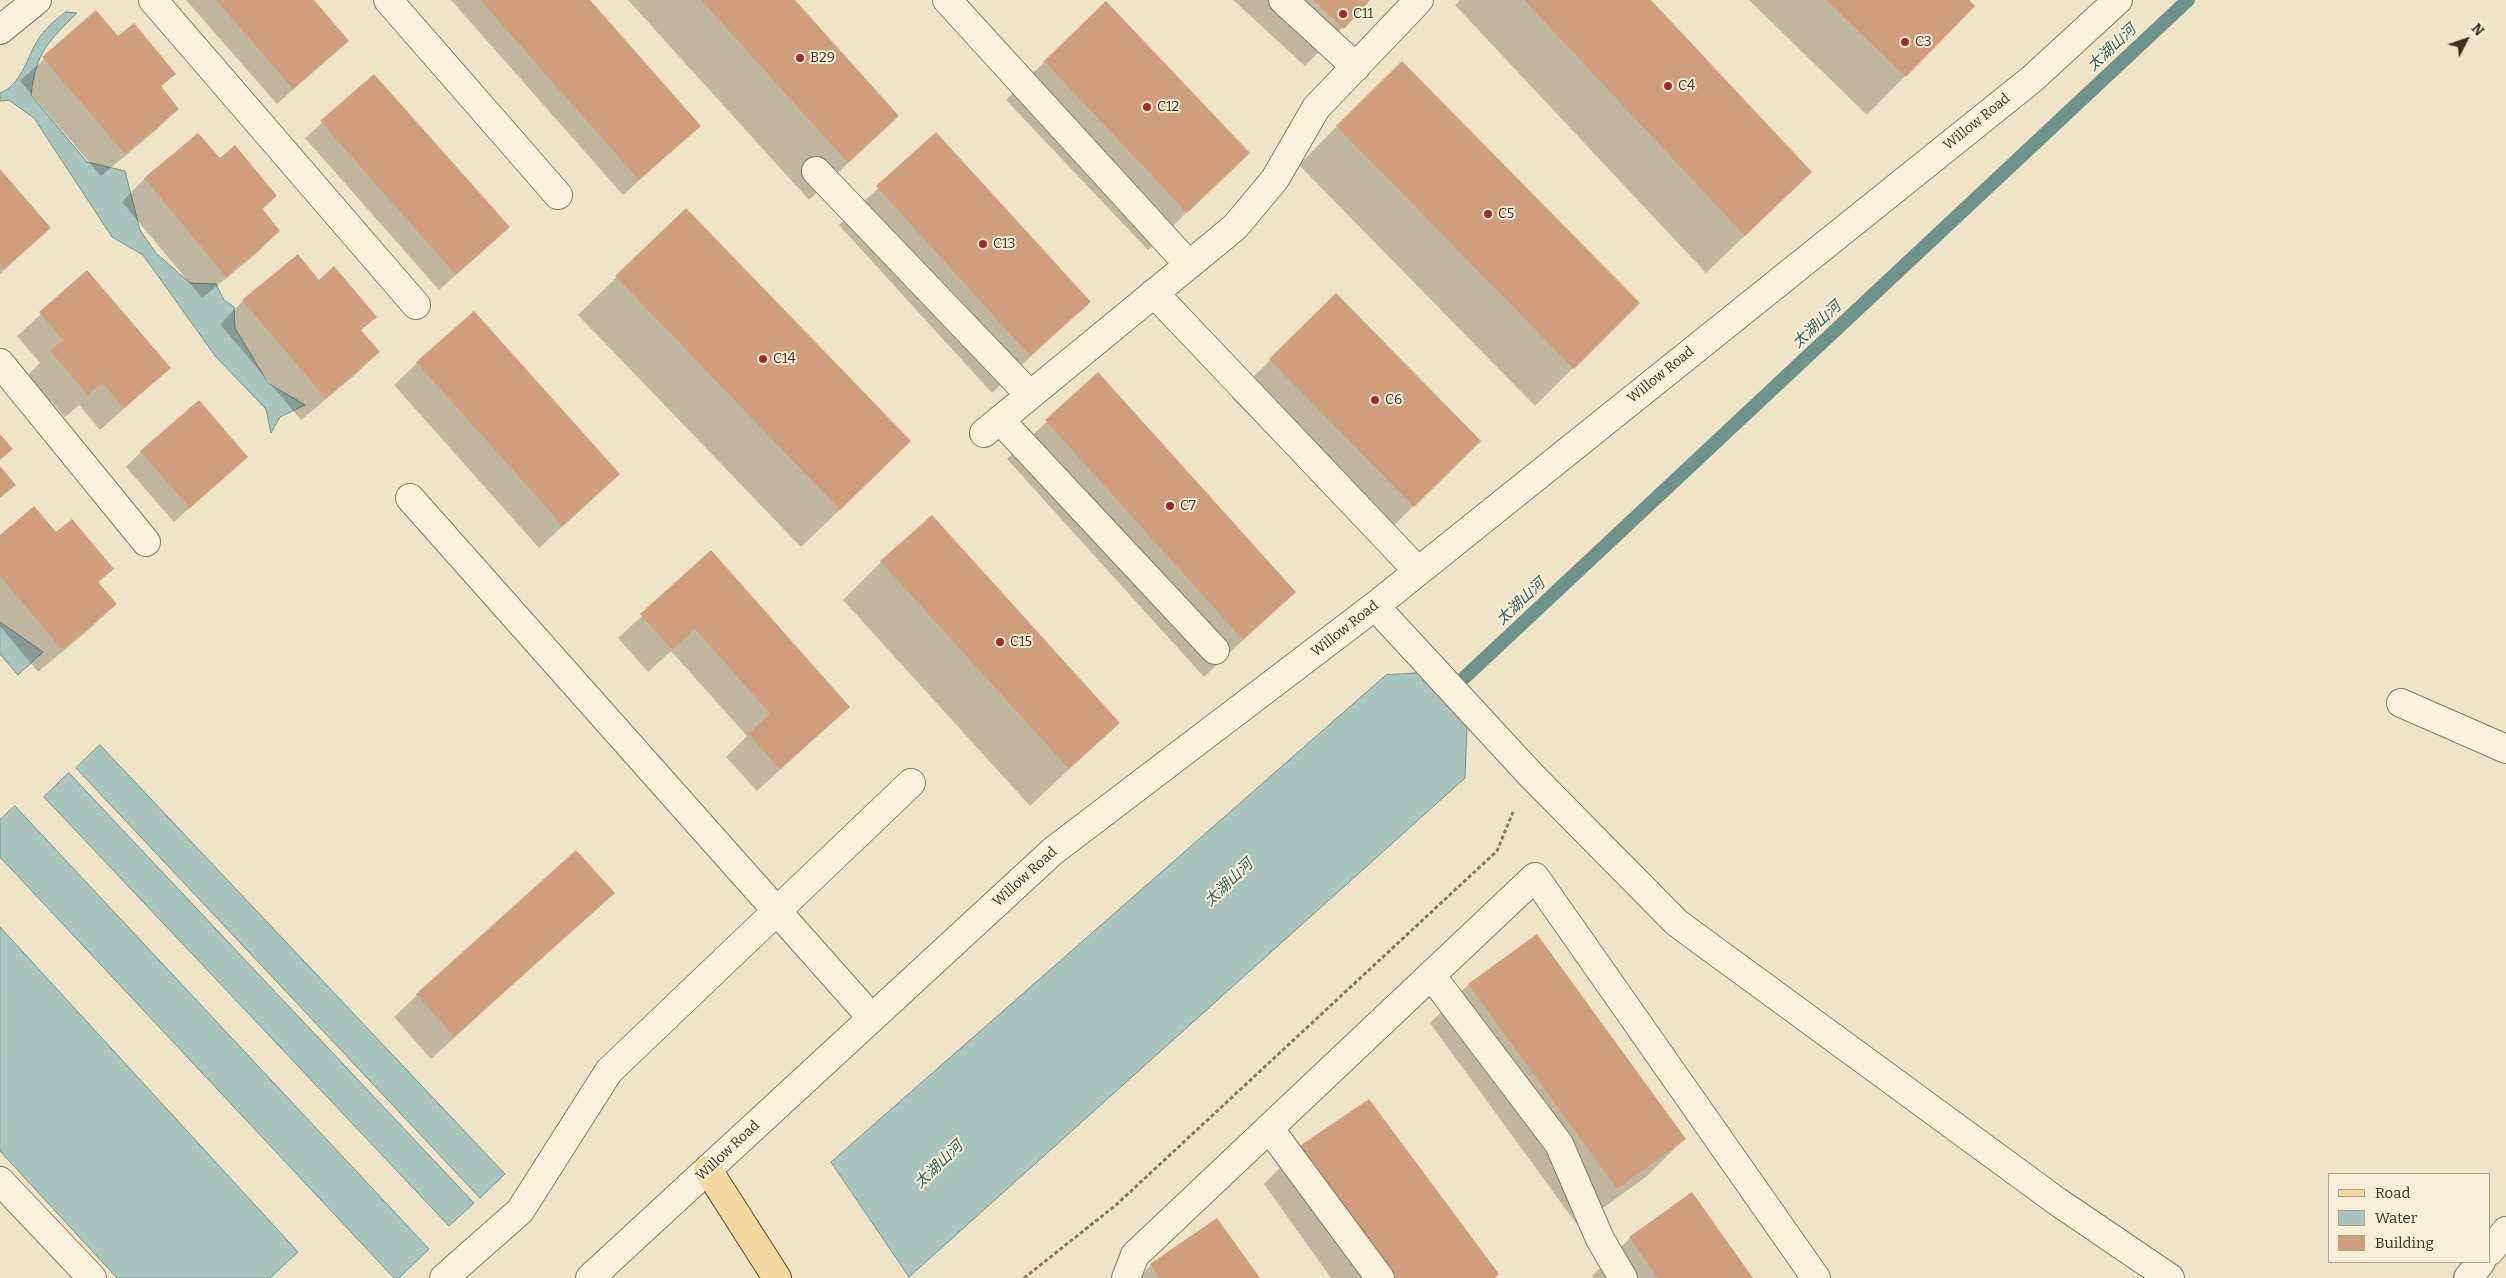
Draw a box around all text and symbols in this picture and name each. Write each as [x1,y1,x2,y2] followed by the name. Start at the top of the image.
[1353,6,1373,22] place label: C11
[1337,8,1349,20] marker: C11
[2441,15,2491,65] north arrow
[2468,20,2488,39] text: N
[2084,21,2140,75] water label: 太湖山河
[1915,34,1932,50] place label: C3
[1899,36,1911,48] marker: C3
[810,50,835,66] place label: B29
[794,52,806,64] marker: B29
[1678,78,1695,94] place label: C4
[1662,80,1674,92] marker: C4
[1940,90,2014,154] street label: Willow Road
[1157,99,1179,115] place label: C12
[1141,101,1153,113] marker: C12
[1498,206,1514,222] place label: C5
[1482,208,1494,220] marker: C5
[993,236,1016,252] place label: C13
[977,238,989,250] marker: C13
[1789,298,1845,352] water label: 太湖山河
[1624,343,1698,407] street label: Willow Road
[773,351,796,367] place label: C14
[757,353,769,365] marker: C14
[1385,392,1402,408] place label: C6
[1369,394,1381,406] marker: C6
[1180,498,1196,514] place label: C7
[1164,500,1176,512] marker: C7
[1493,575,1549,629] water label: 太湖山河
[1308,598,1382,660] street label: Willow Road
[1010,634,1032,650] place label: C15
[994,636,1006,648] marker: C15
[989,844,1061,910] street label: Willow Road
[1201,856,1257,910] water label: 太湖山河
[693,1117,763,1185] street label: Willow Road
[911,1138,967,1192] water label: 太湖山河
[2328,1173,2491,1263] legend
[2375,1184,2410,1202] text: Road
[2375,1209,2417,1227] text: Water
[2375,1234,2434,1252] text: Building

